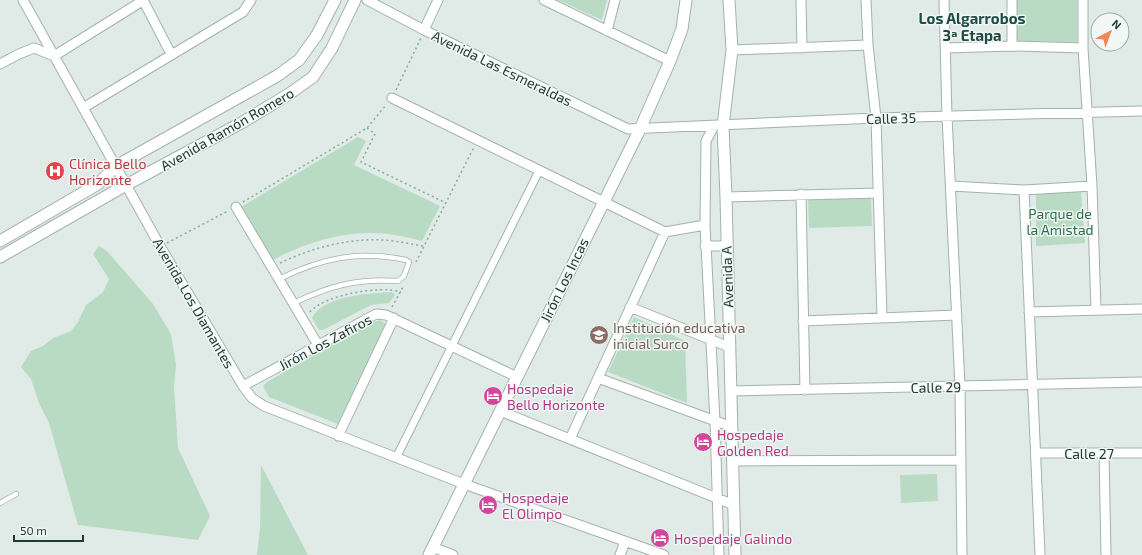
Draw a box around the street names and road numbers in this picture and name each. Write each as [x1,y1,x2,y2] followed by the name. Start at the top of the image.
[429,27,575,109] street label: Avenida Las Esmeraldas
[157,84,297,174] street label: Avenida Ramón Romero
[866,109,916,127] street label: Calle 35
[150,235,238,371] street label: Avenida Los Diamantes
[536,235,592,325] street label: Jirón Los Incas
[717,245,737,308] street label: Avenida A
[276,310,374,374] street label: Jirón Los Zafiros
[911,378,961,396] street label: Calle 29
[1064,445,1114,462] street label: Calle 27

